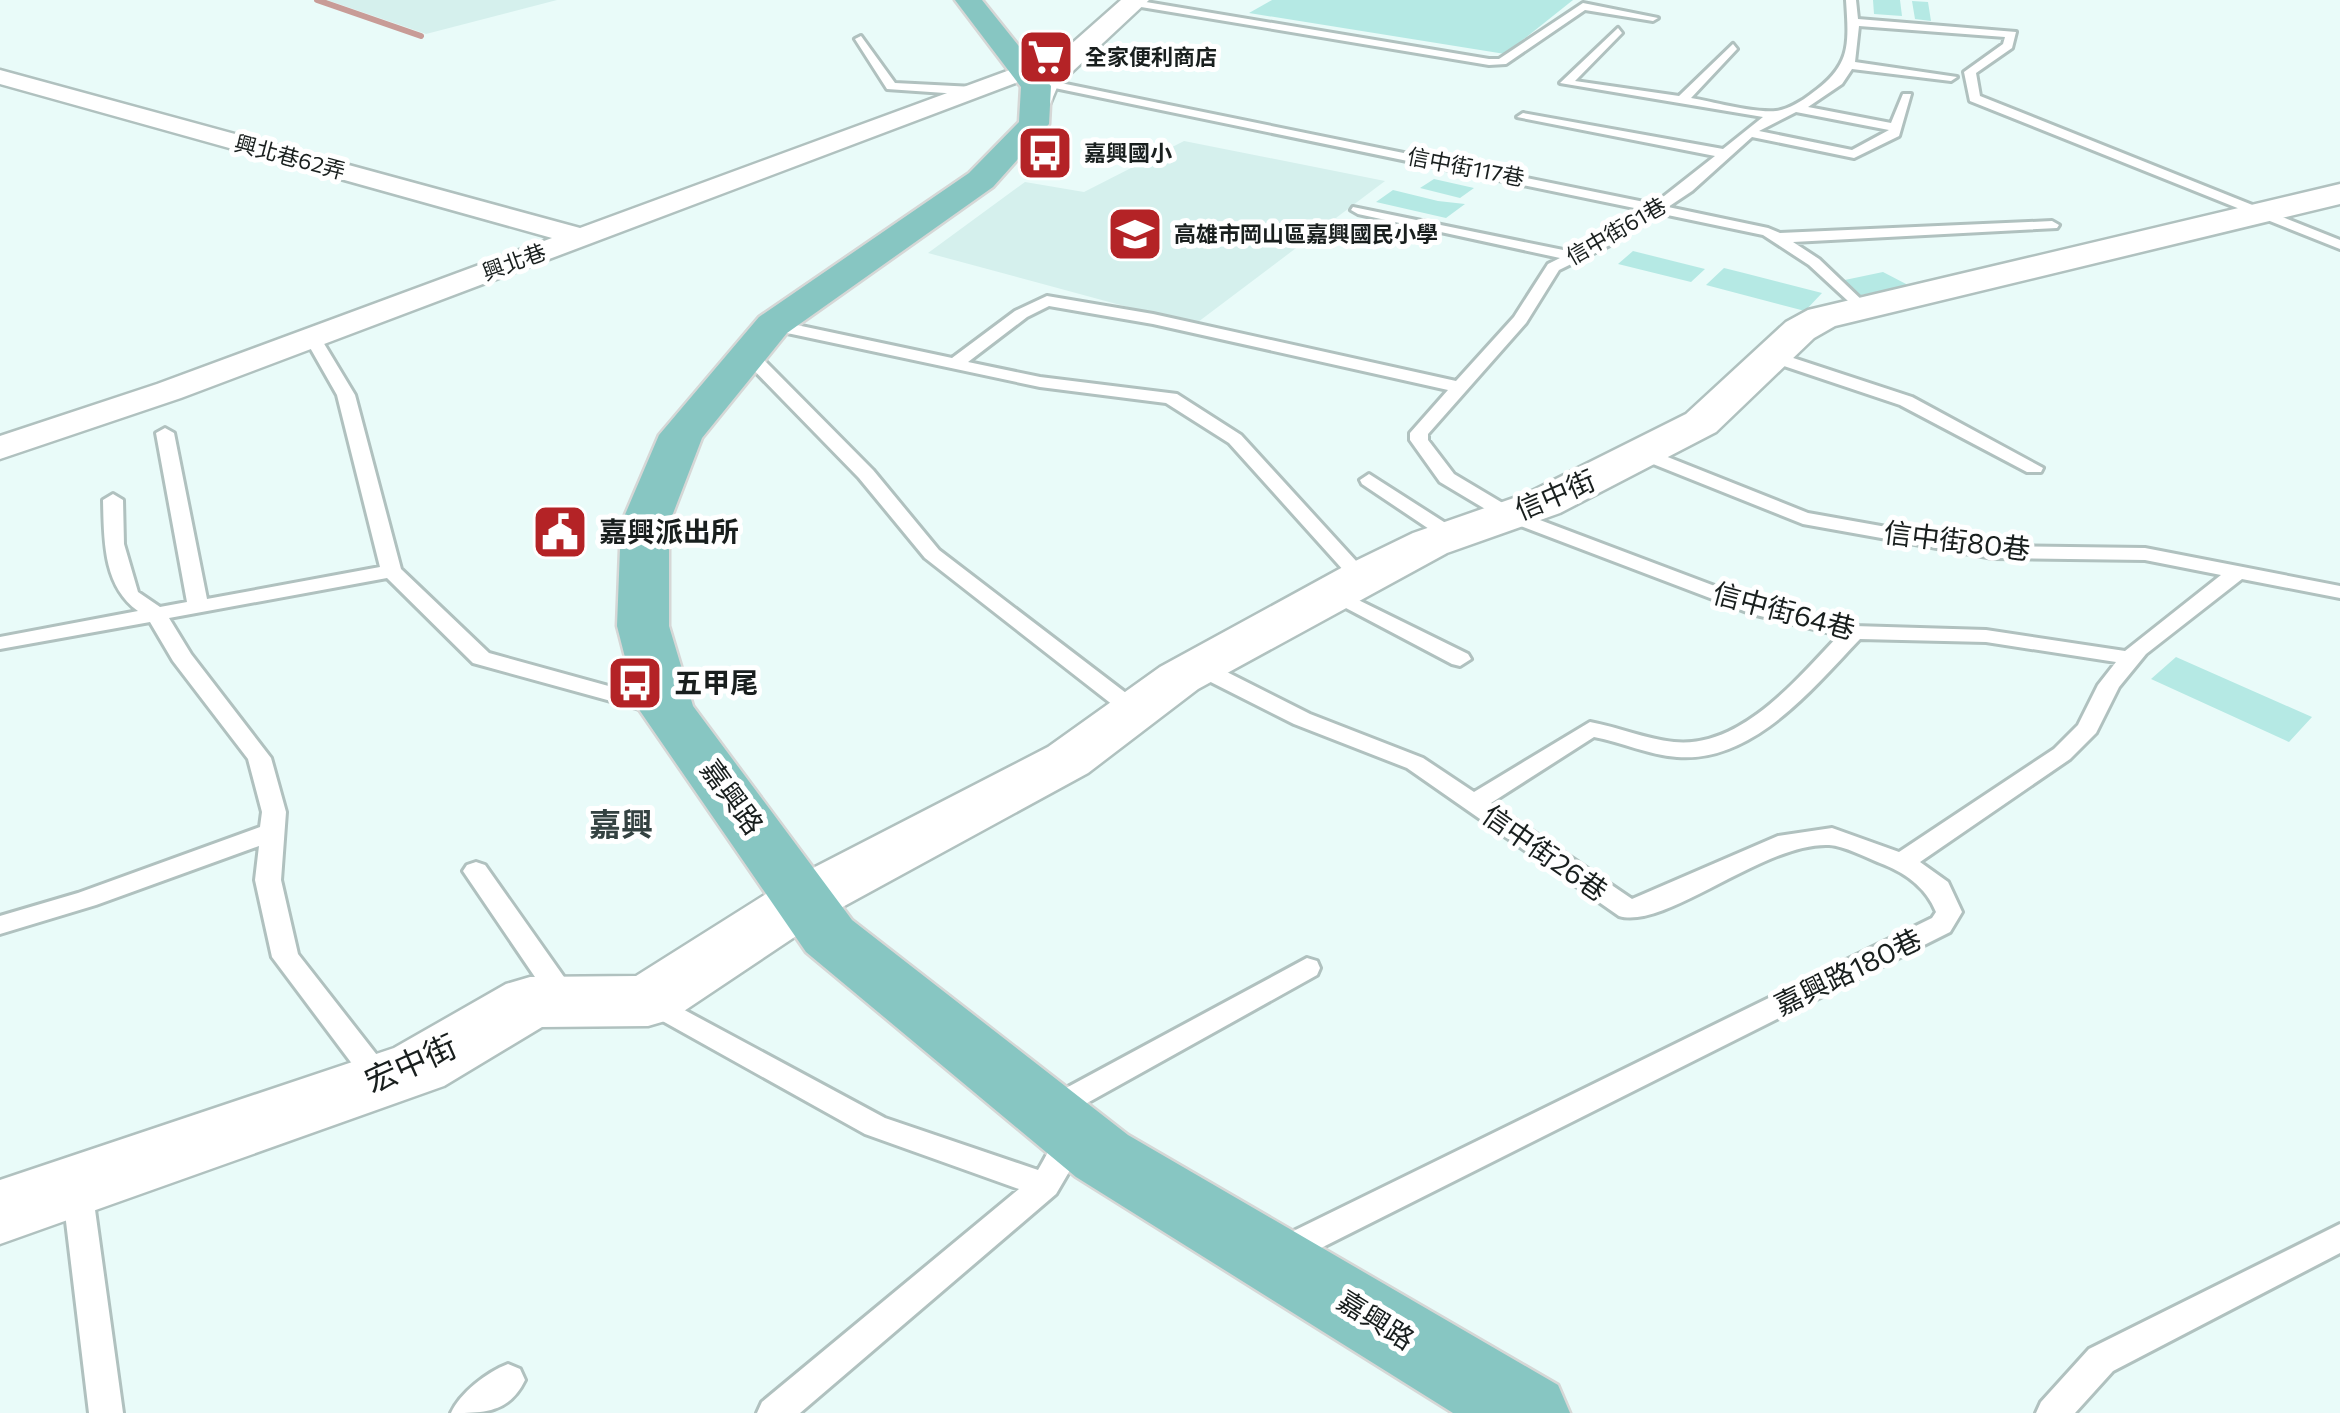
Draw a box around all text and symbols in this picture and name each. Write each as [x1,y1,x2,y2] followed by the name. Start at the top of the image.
[1016,27,1076,87] supermarket icon: 全家便利商店
[1085,43,1217,70] place label: 全家便利商店
[1015,123,1075,183] bus stop icon: 嘉興國小
[232,129,348,184] street label: 興北巷62弄
[1084,139,1172,166] place label: 嘉興國小
[1405,142,1527,191] street label: 信中街117巷
[1561,191,1670,270] street label: 信中街61巷
[1105,204,1165,264] school or university icon: 高雄市岡山區嘉興國民小學
[1174,220,1438,247] place label: 高雄市岡山區嘉興國民小學
[478,238,549,286] street label: 興北巷
[1509,462,1600,526] street label: 信中街
[530,502,590,562] public building icon: 嘉興派出所
[599,514,739,548] place label: 嘉興派出所
[1882,514,2032,566] street label: 信中街80巷
[1709,575,1859,645] street label: 信中街64巷
[605,653,665,713] bus stop icon: 五甲尾
[674,665,758,699] place label: 五甲尾
[694,752,771,840] street label: 嘉興路
[1477,797,1614,908] street label: 信中街26巷
[589,803,653,843] district label: 嘉興
[1769,921,1927,1021] street label: 嘉興路180巷
[358,1024,462,1100] street label: 宏中街
[1332,1282,1421,1356] street label: 嘉興路

